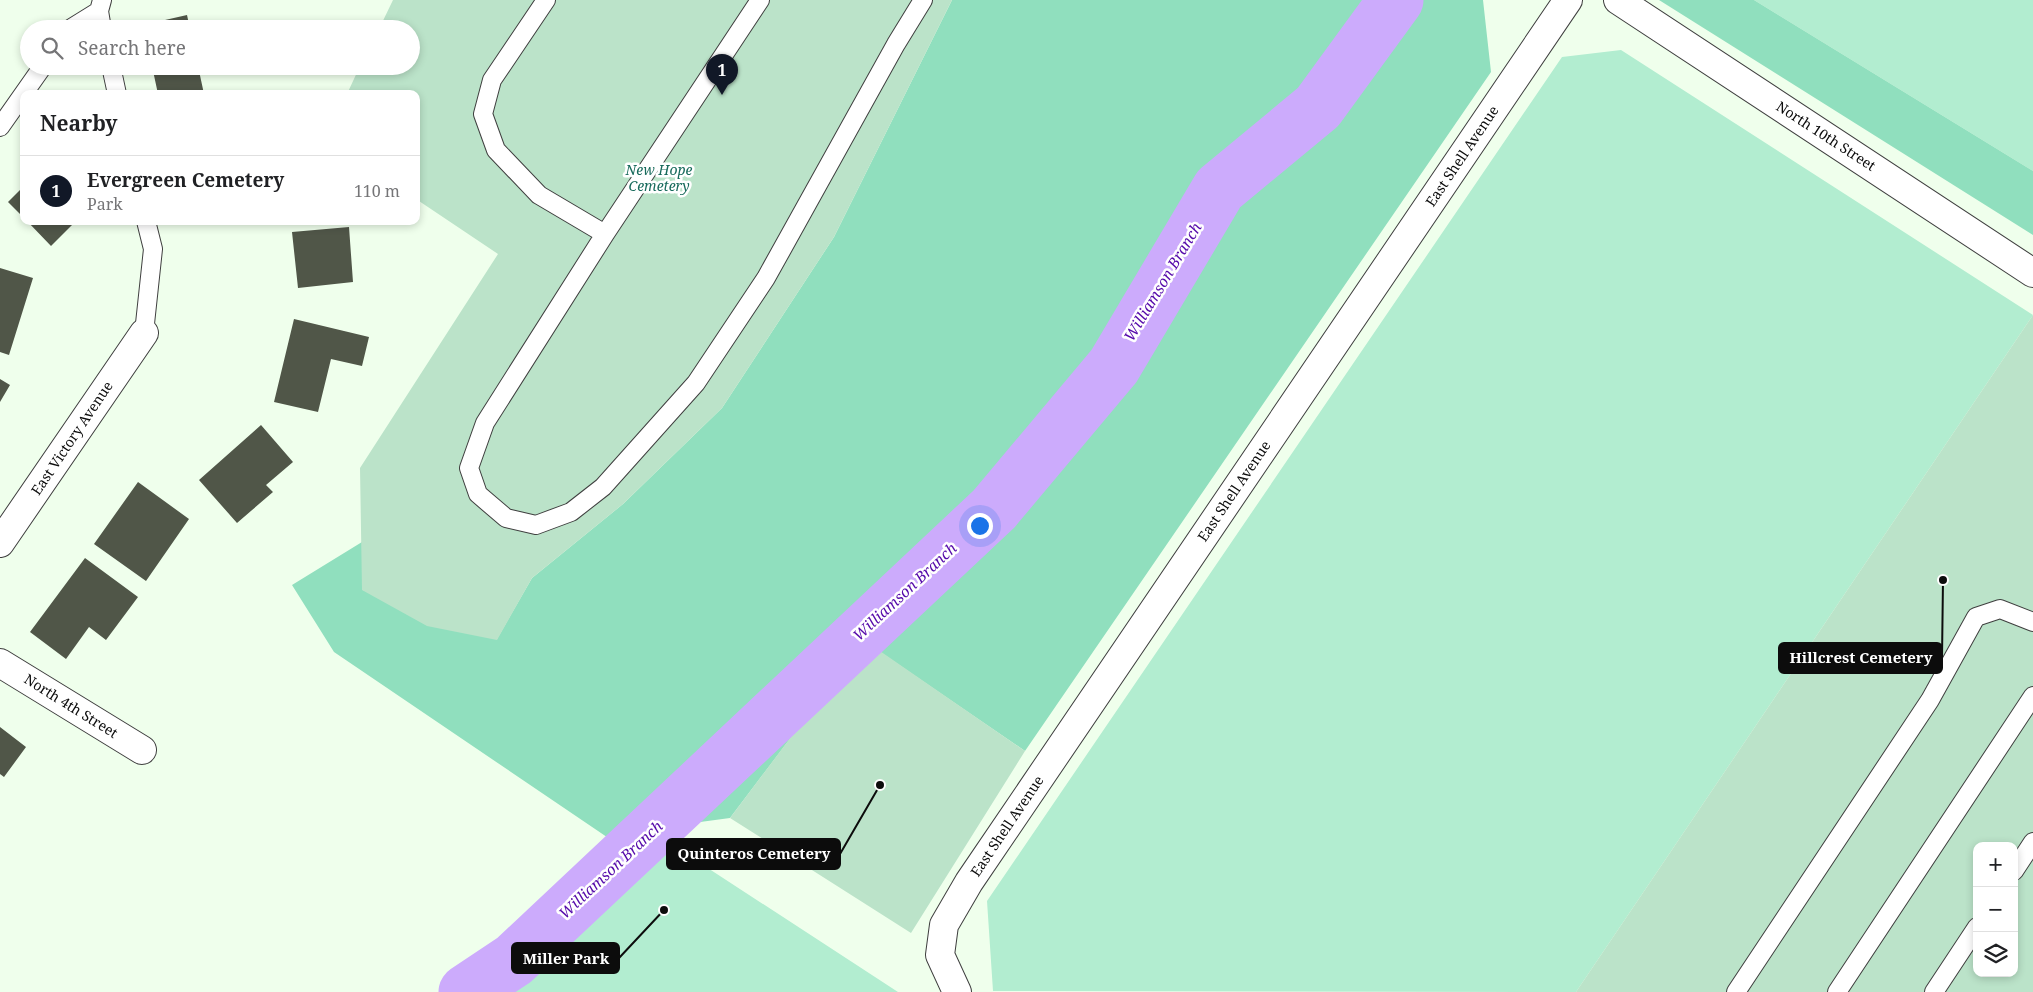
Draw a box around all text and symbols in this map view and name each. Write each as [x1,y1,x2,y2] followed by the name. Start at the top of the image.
[20,20,420,75] search box
[38,34,66,62] icon: search
[78,35,186,61] text: Search here
[706,54,738,95] pin: 1
[1773,96,1880,175] street label: North 10th Street
[1421,102,1502,210] street label: East Shell Avenue
[40,109,118,137] text: Nearby
[625,160,692,195] park label: New Hope Cemetery
[87,167,284,193] text: Evergreen Cemetery
[51,180,61,202] text: 1
[354,180,400,202] text: 110 m
[87,193,123,215] text: Park
[1119,218,1205,344] water label: Williamson Branch
[26,377,117,498] street label: East Victory Avenue
[1193,437,1274,545] street label: East Shell Avenue
[967,513,993,539] your location
[848,538,961,645] water label: Williamson Branch
[1779,643,1942,673] callout: Hillcrest Cemetery
[1790,647,1933,667] text: Hillcrest Cemetery
[21,669,122,742] street label: North 4th Street
[966,772,1047,880] street label: East Shell Avenue
[554,816,667,923] water label: Williamson Branch
[667,839,840,869] callout: Quinteros Cemetery
[1973,842,2018,977] map controls
[1973,842,2018,887] button: +
[677,843,831,863] text: Quinteros Cemetery
[1973,887,2018,932] button: −
[1973,932,2018,977] button: layers
[512,943,619,973] callout: Miller Park
[523,948,610,968] text: Miller Park

